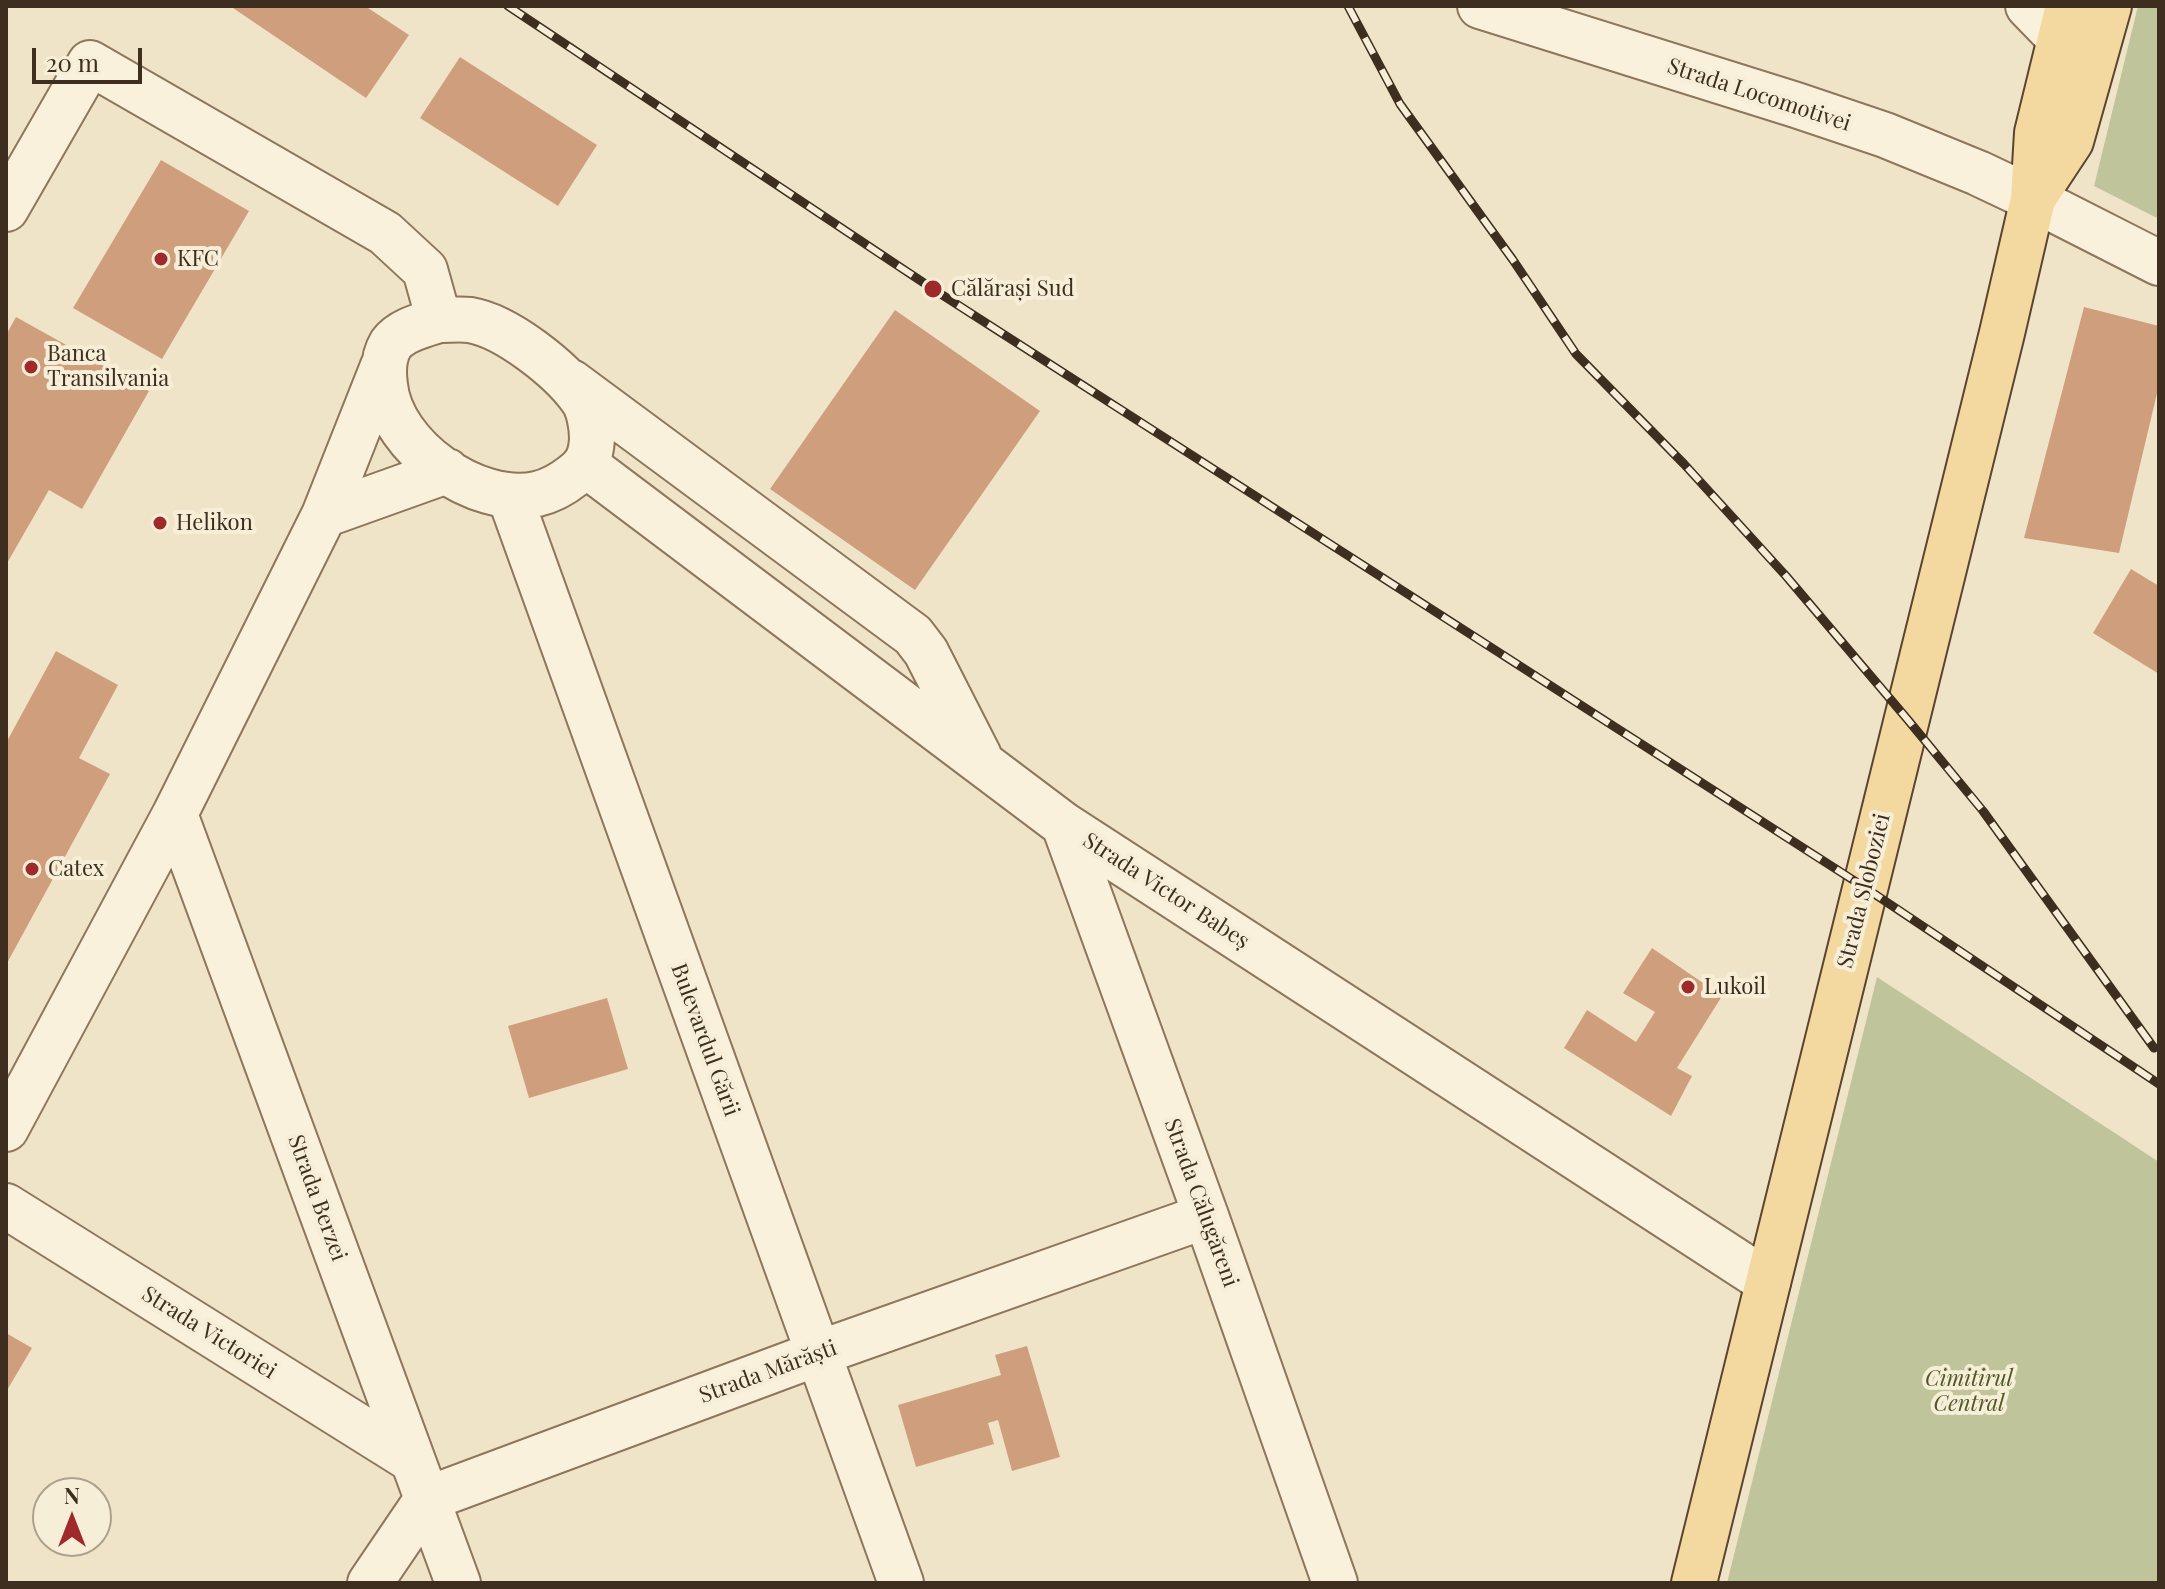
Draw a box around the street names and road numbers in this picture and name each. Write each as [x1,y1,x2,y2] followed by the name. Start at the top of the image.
[1664,53,1854,137] street label: Strada Locomotivei
[1832,811,1896,971] street label: Strada Sloboziei
[1078,827,1254,955] street label: Strada Victor Babeș
[665,960,745,1120] street label: Bulevardul Gării
[1158,1115,1244,1291] street label: Strada Călugăreni
[282,1131,352,1265] street label: Strada Berzei
[137,1281,281,1385] street label: Strada Victoriei
[696,1335,840,1409] street label: Strada Mărăști

